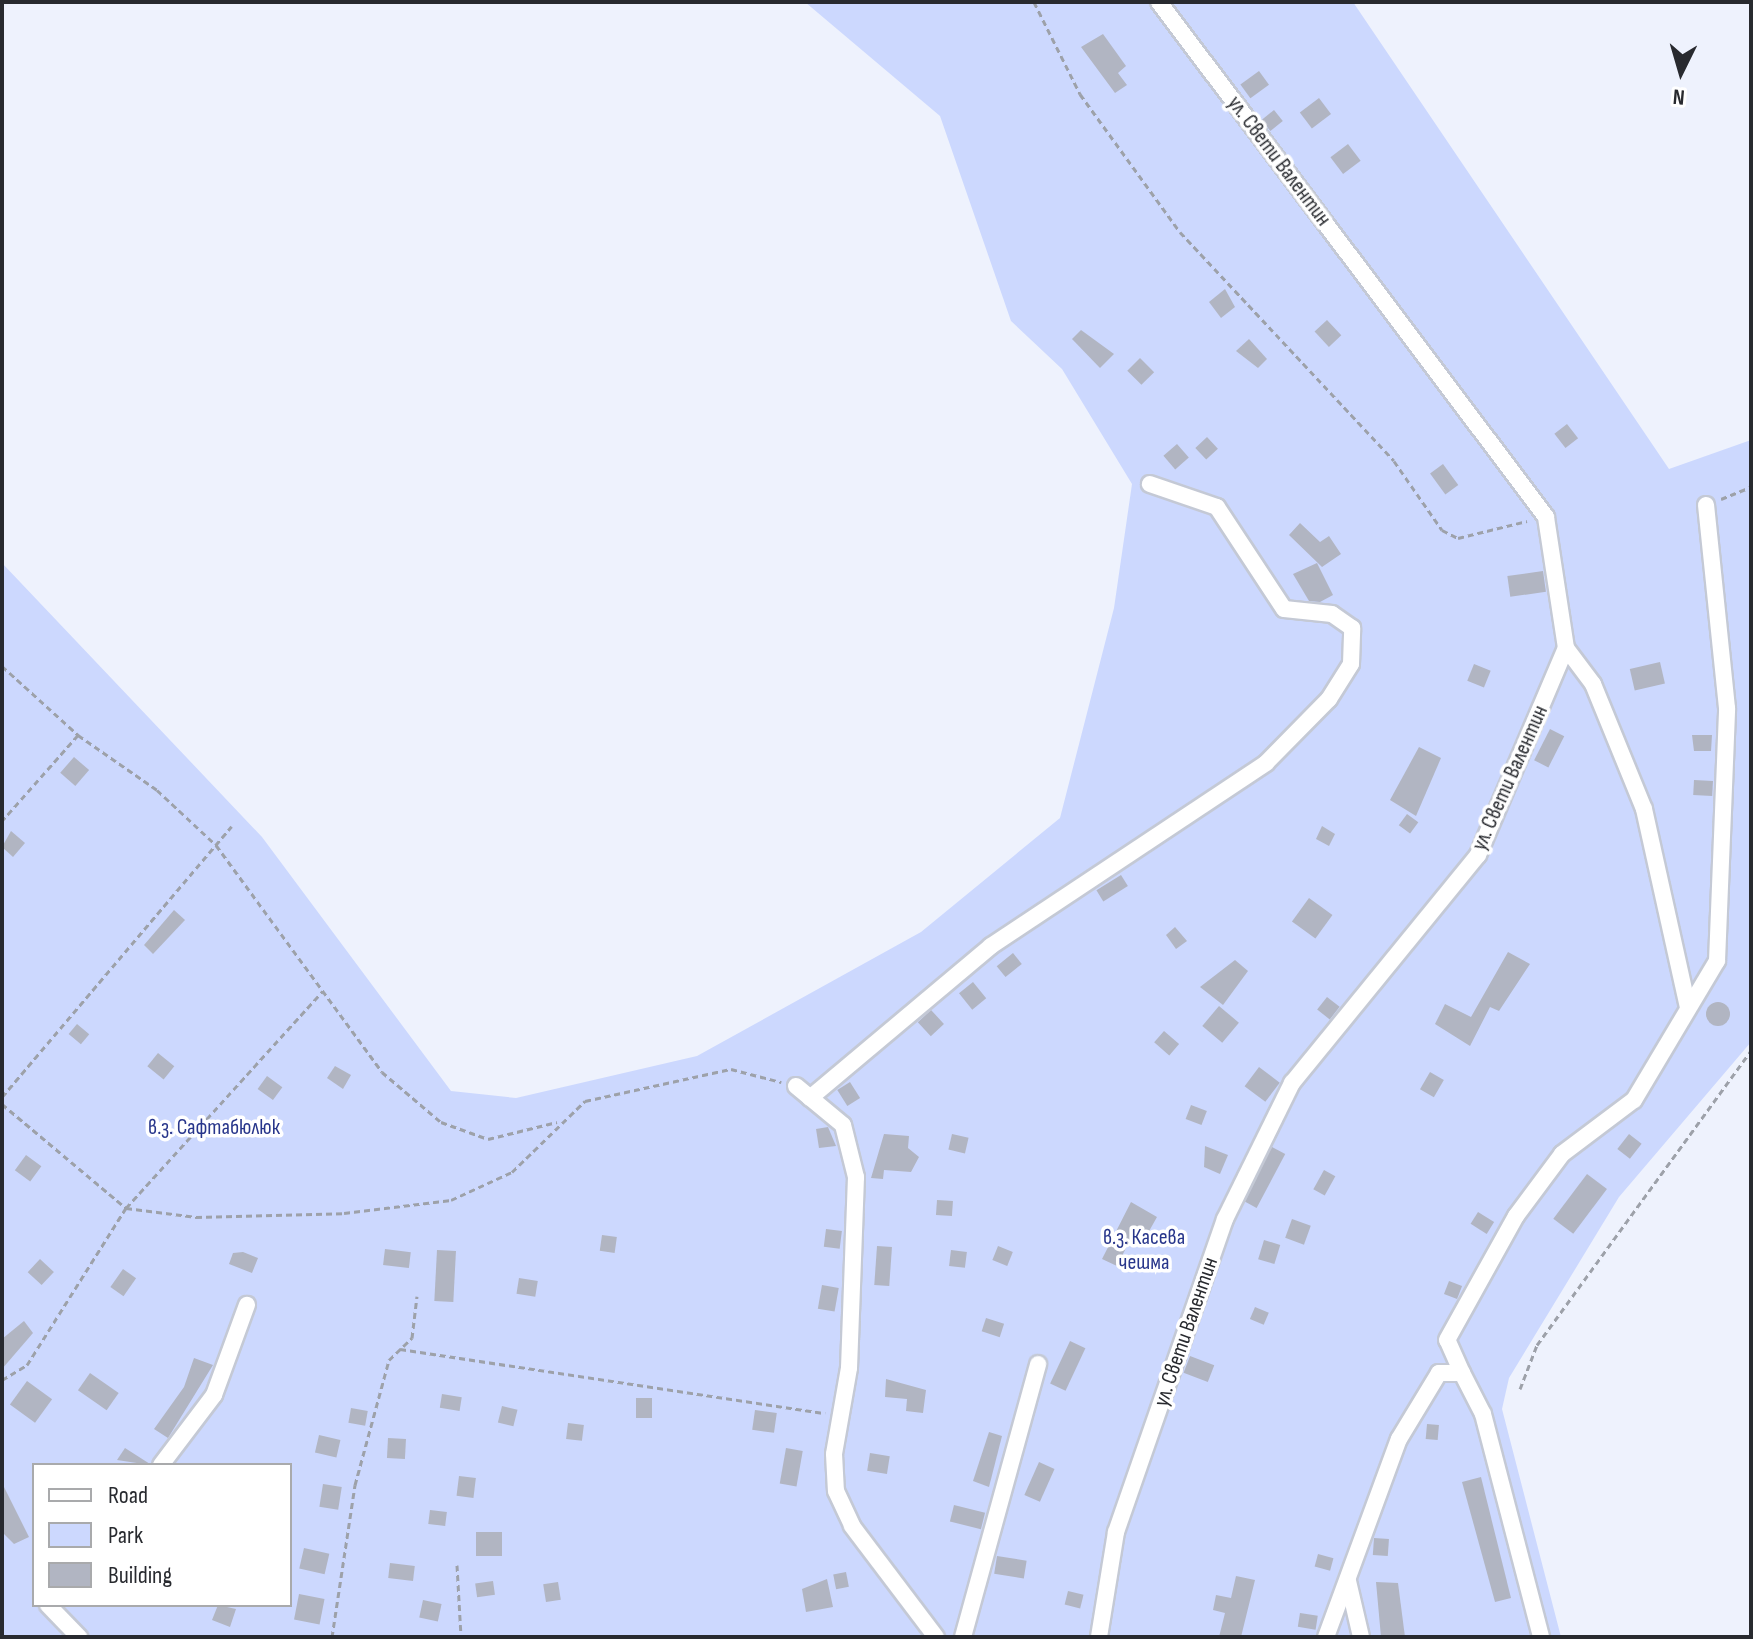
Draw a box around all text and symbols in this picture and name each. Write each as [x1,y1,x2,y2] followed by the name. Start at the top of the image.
[1641,32,1721,112] north arrow
[1672,82,1686,110] text: N
[1222,91,1336,231] street label: ул. Свети Валентин
[1466,701,1554,855] street label: ул. Свети Валентин
[148,1115,280,1141] park label: в.з. Сафтабюлюк
[1103,1224,1185,1276] park label: в.з. Касева чешма
[1148,1254,1224,1410] street label: ул. Свети Валентин
[32,1463,292,1607] legend
[108,1481,148,1510] text: Road
[108,1521,143,1550] text: Park
[108,1561,172,1590] text: Building

